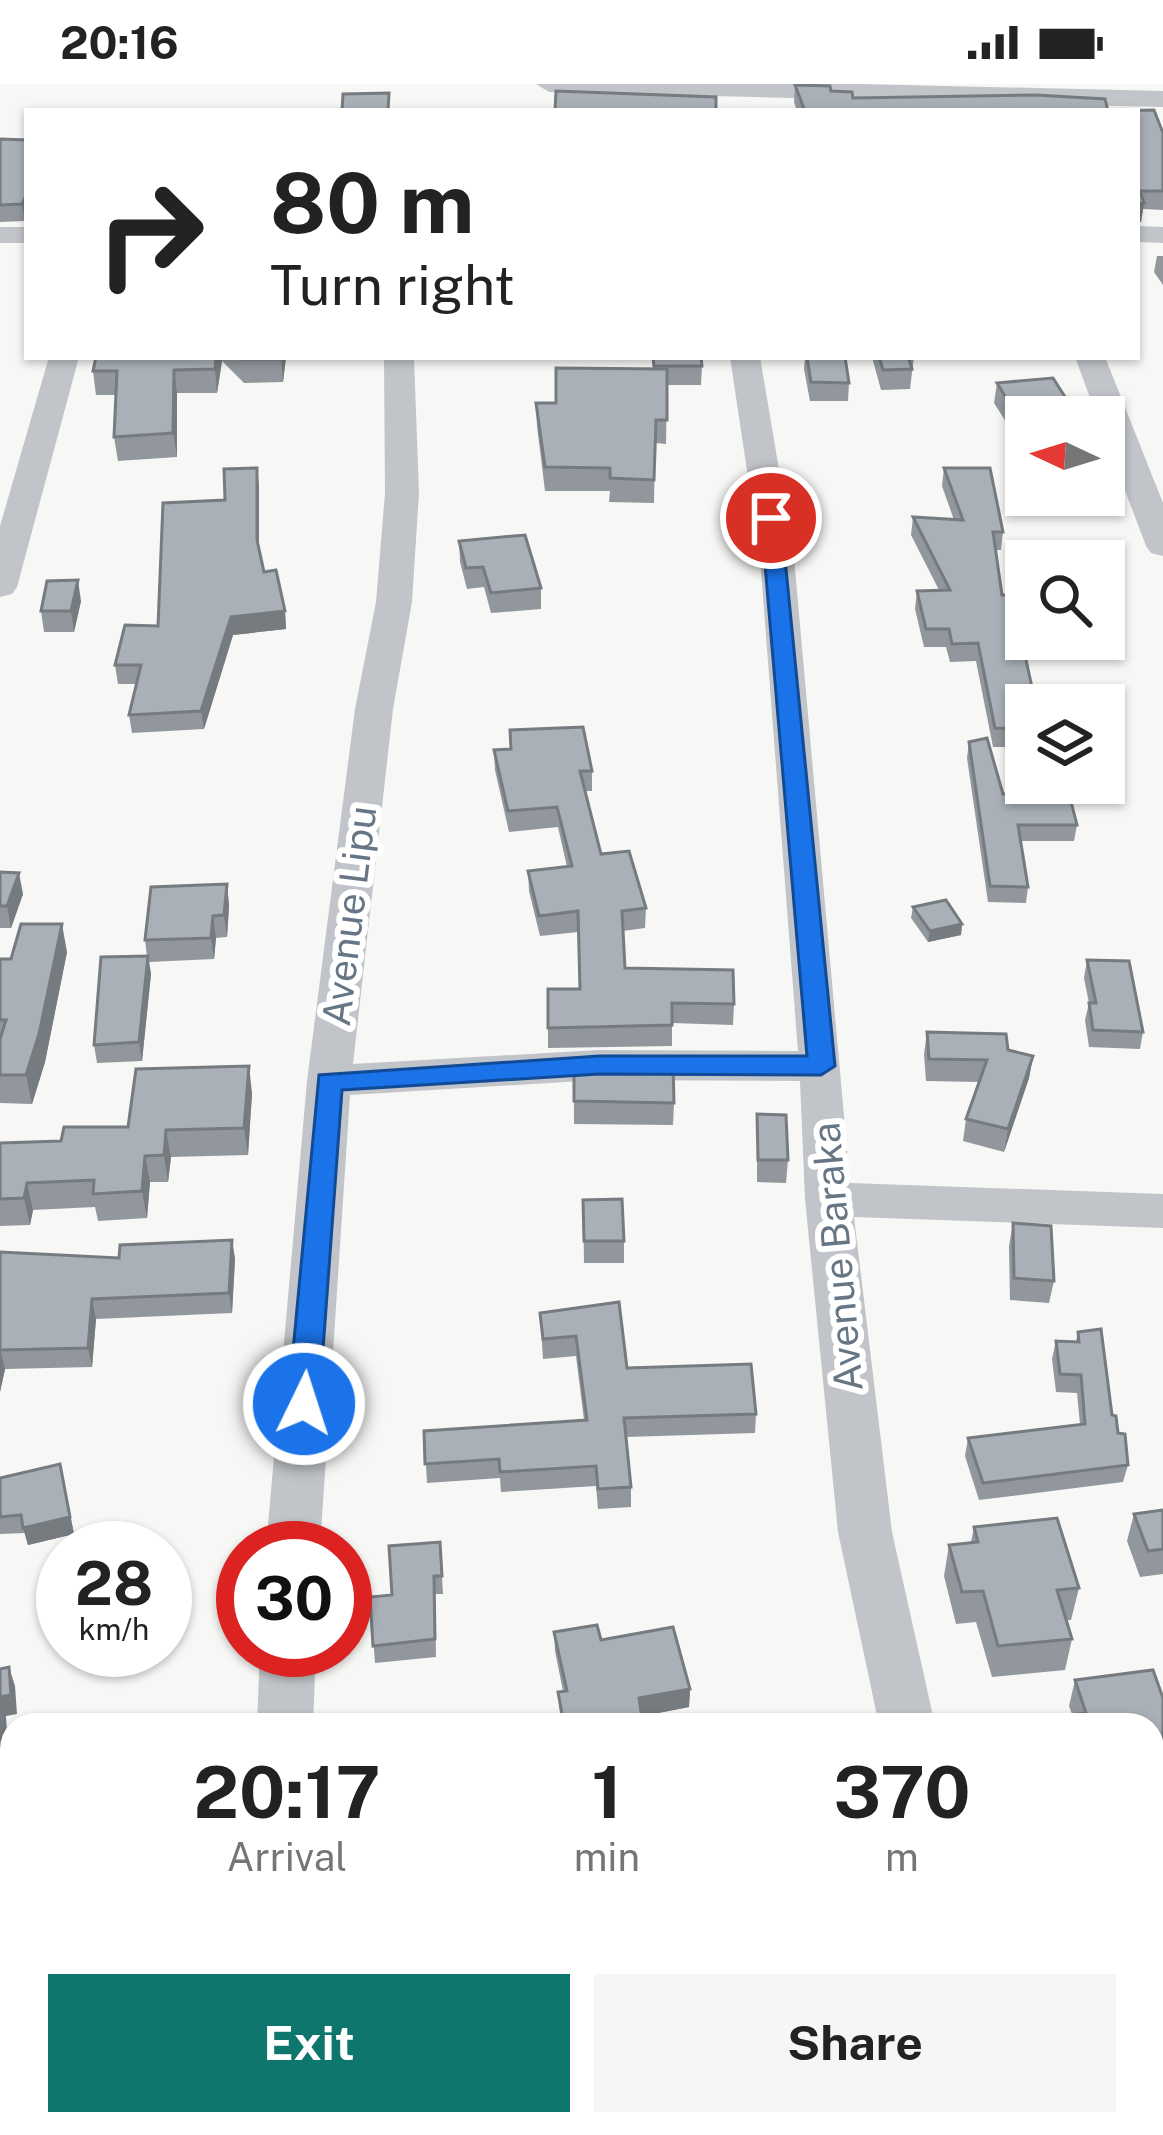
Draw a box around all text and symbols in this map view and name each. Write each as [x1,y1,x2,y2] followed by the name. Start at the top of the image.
[60,16,179,69] text: 20:16
[270,153,474,252] text: 80 m
[72,156,228,312] icon: right
[270,254,515,317] text: Turn right
[1005,396,1125,516] north arrow
[1005,396,1125,804] map controls
[720,467,822,569] pin
[738,485,804,551] icon: arrive
[1005,540,1125,660] button: search
[1005,684,1125,804] button: layers
[313,803,385,1029] street label: Avenue Lipu
[802,1121,872,1393] street label: Avenue Baraka
[241,1341,367,1467] position arrow
[216,1521,372,1677] speed limit sign: 30
[75,1548,153,1619] text: 28
[79,1611,149,1647] text: km/h
[193,1750,381,1834] text: 20:17
[592,1750,622,1834] text: 1
[833,1750,971,1834] text: 370
[227,1834,347,1880] text: Arrival
[574,1834,640,1880] text: min
[885,1834,919,1880] text: m
[48,1974,570,2112] button: Exit
[594,1974,1116,2112] button: Share

